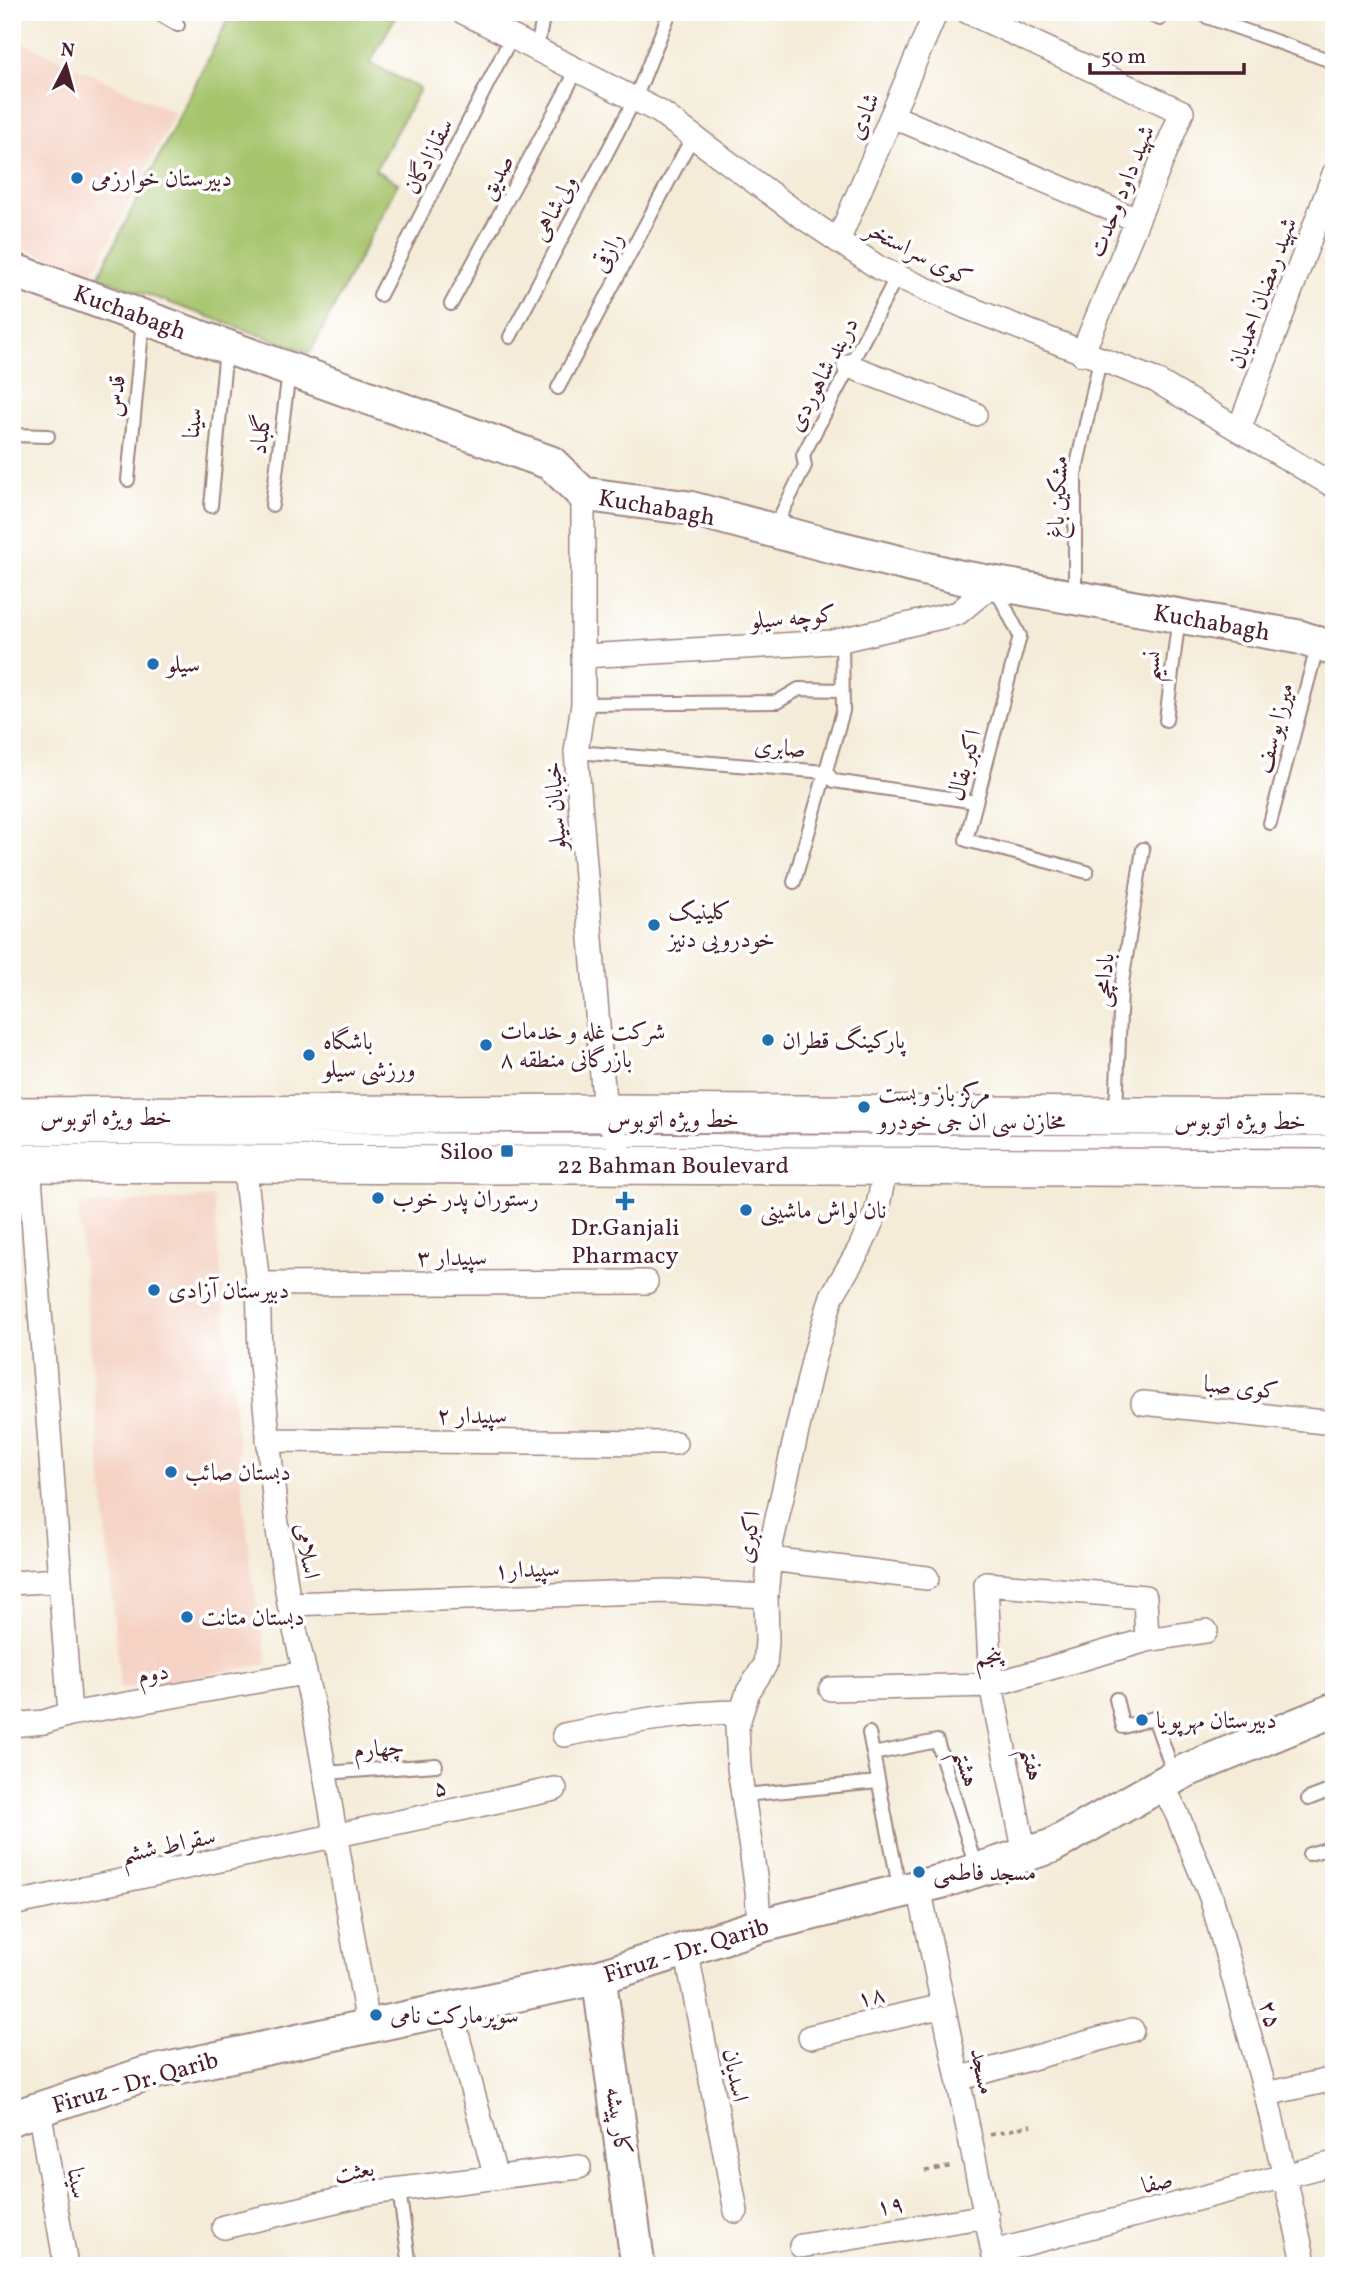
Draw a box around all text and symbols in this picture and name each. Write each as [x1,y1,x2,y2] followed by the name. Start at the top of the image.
[32,32,102,102] north arrow
[1090,32,1244,76] scale bar
[59,37,76,65] text: N
[1101,43,1146,72] text: 50 m
[840,88,890,146] street label: شادی
[396,113,463,201] street label: سقازادگان
[1081,120,1165,263] street label: شهید داود وحدت
[472,149,524,207] street label: صدیق
[91,163,232,197] place label: دبیرستان خوارزمی
[69,170,85,186] marker: دبیرستان خوارزمی
[524,170,587,248] street label: ولی‌شاهی
[856,212,978,296] street label: کوی سراستخر
[1221,213,1307,374] street label: شهید رمضان احمدیان
[584,227,634,279] street label: رازقی
[68,278,190,350] street label: Kuchabagh
[779,312,868,438] street label: دربند شاهوردی
[98,374,136,419] street label: قدس
[175,406,213,440] street label: سینا
[243,412,281,457] street label: گلباد
[1040,455,1079,540] street label: مشکین باغ
[596,482,718,536] street label: Kuchabagh
[1151,597,1273,651] street label: Kuchabagh
[746,598,837,640] street label: کوچه سیلو
[164,649,200,683] place label: سیلو
[1134,649,1177,684] street label: نسیم
[145,656,161,672] marker: سیلو
[1248,679,1304,778] street label: میرزا یوسف
[940,726,992,805] street label: اکبر بقال
[752,730,807,768] street label: صابری
[537,760,577,854] street label: خیابان سیلو
[665,896,775,958] place label: کلینیک خودرویی دنیز
[646,917,662,933] marker: کلینیک خودرویی دنیز
[1085,951,1125,1009] street label: بادامچی
[500,1016,665,1078] place label: شرکت غله و خدمات بازرگانی منطقه ۸
[782,1025,907,1059] place label: پارکینگ قطران
[320,1026,416,1088] place label: باشگاه ورزشی سیلو
[760,1032,776,1048] marker: پارکینگ قطران
[478,1037,494,1053] marker: شرکت غله و خدمات بازرگانی منطقه ۸
[301,1047,317,1063] marker: باشگاه ورزشی سیلو
[875,1078,1066,1140] place label: مرکز باز و بست مخازن سی ان جی خودرو
[856,1099,872,1115] marker: مرکز باز و بست مخازن سی ان جی خودرو
[40,1102,172,1136] street label: خط ویژه اتوبوس
[607,1104,739,1138] street label: خط ویژه اتوبوس
[1174,1106,1306,1140] street label: خط ویژه اتوبوس
[440,1136,493,1170] place label: Siloo
[499,1143,515,1159] marker: Siloo
[557,1150,789,1184] street label: 22 Bahman Boulevard
[392,1183,539,1217] place label: رستوران پدر خوب
[370,1190,386,1206] marker: رستوران پدر خوب
[617,1193,633,1209] marker: Dr.Ganjali Pharmacy
[760,1195,887,1229] place label: نان لواش ماشینی
[738,1202,754,1218] marker: نان لواش ماشینی
[571,1212,679,1274] place label: Dr.Ganjali Pharmacy
[417,1242,487,1276] street label: سپیدار ۳
[168,1275,289,1309] place label: دبیرستان آزادی
[146,1282,162,1298] marker: دبیرستان آزادی
[1202,1368,1280,1410] street label: کوی صبا
[437,1400,507,1434] street label: سپیدار ۲
[185,1457,291,1491] place label: دبستان صائب
[163,1464,179,1480] marker: دبستان صائب
[729,1509,771,1566] street label: اکبری
[285,1521,327,1582] street label: اسلامی
[494,1553,560,1589] street label: سپیدار۱
[201,1602,305,1636] place label: دبستان متانت
[179,1609,195,1625] marker: دبستان متانت
[971,1639,1008,1680] street label: پنجم
[135,1656,172,1696] street label: دوم
[1156,1705,1277,1739] place label: دبیرستان مهرپویا
[1134,1712,1150,1728] marker: دبیرستان مهرپویا
[353,1731,406,1771] street label: چهارم
[939,1745,987,1793] street label: هشتم
[1006,1745,1051,1785] street label: هفتم
[430,1771,451,1807] street label: ۵
[118,1820,220,1878] street label: سقراط ششم
[933,1857,1036,1891] place label: مسجد فاطمی
[911,1864,927,1880] marker: مسجد فاطمی
[600,1911,773,1993] street label: Firuz - Dr. Qarib
[854,1978,889,2018] street label: ۱۸
[1249,1996,1289,2033] street label: ۲۵
[390,2000,519,2034] place label: سوپرمارکت نامی
[368,2007,384,2023] marker: سوپرمارکت نامی
[49,2044,223,2124] street label: Firuz - Dr. Qarib
[960,2045,1003,2098] street label: مسجد
[712,2046,756,2105] street label: اسدیان
[595,2085,639,2158] street label: کار پیشه
[331,2152,377,2194] street label: بعثت
[1138,2163,1177,2204] street label: صفا
[57,2165,95,2201] street label: سینا
[874,2188,907,2226] street label: ۱۹

